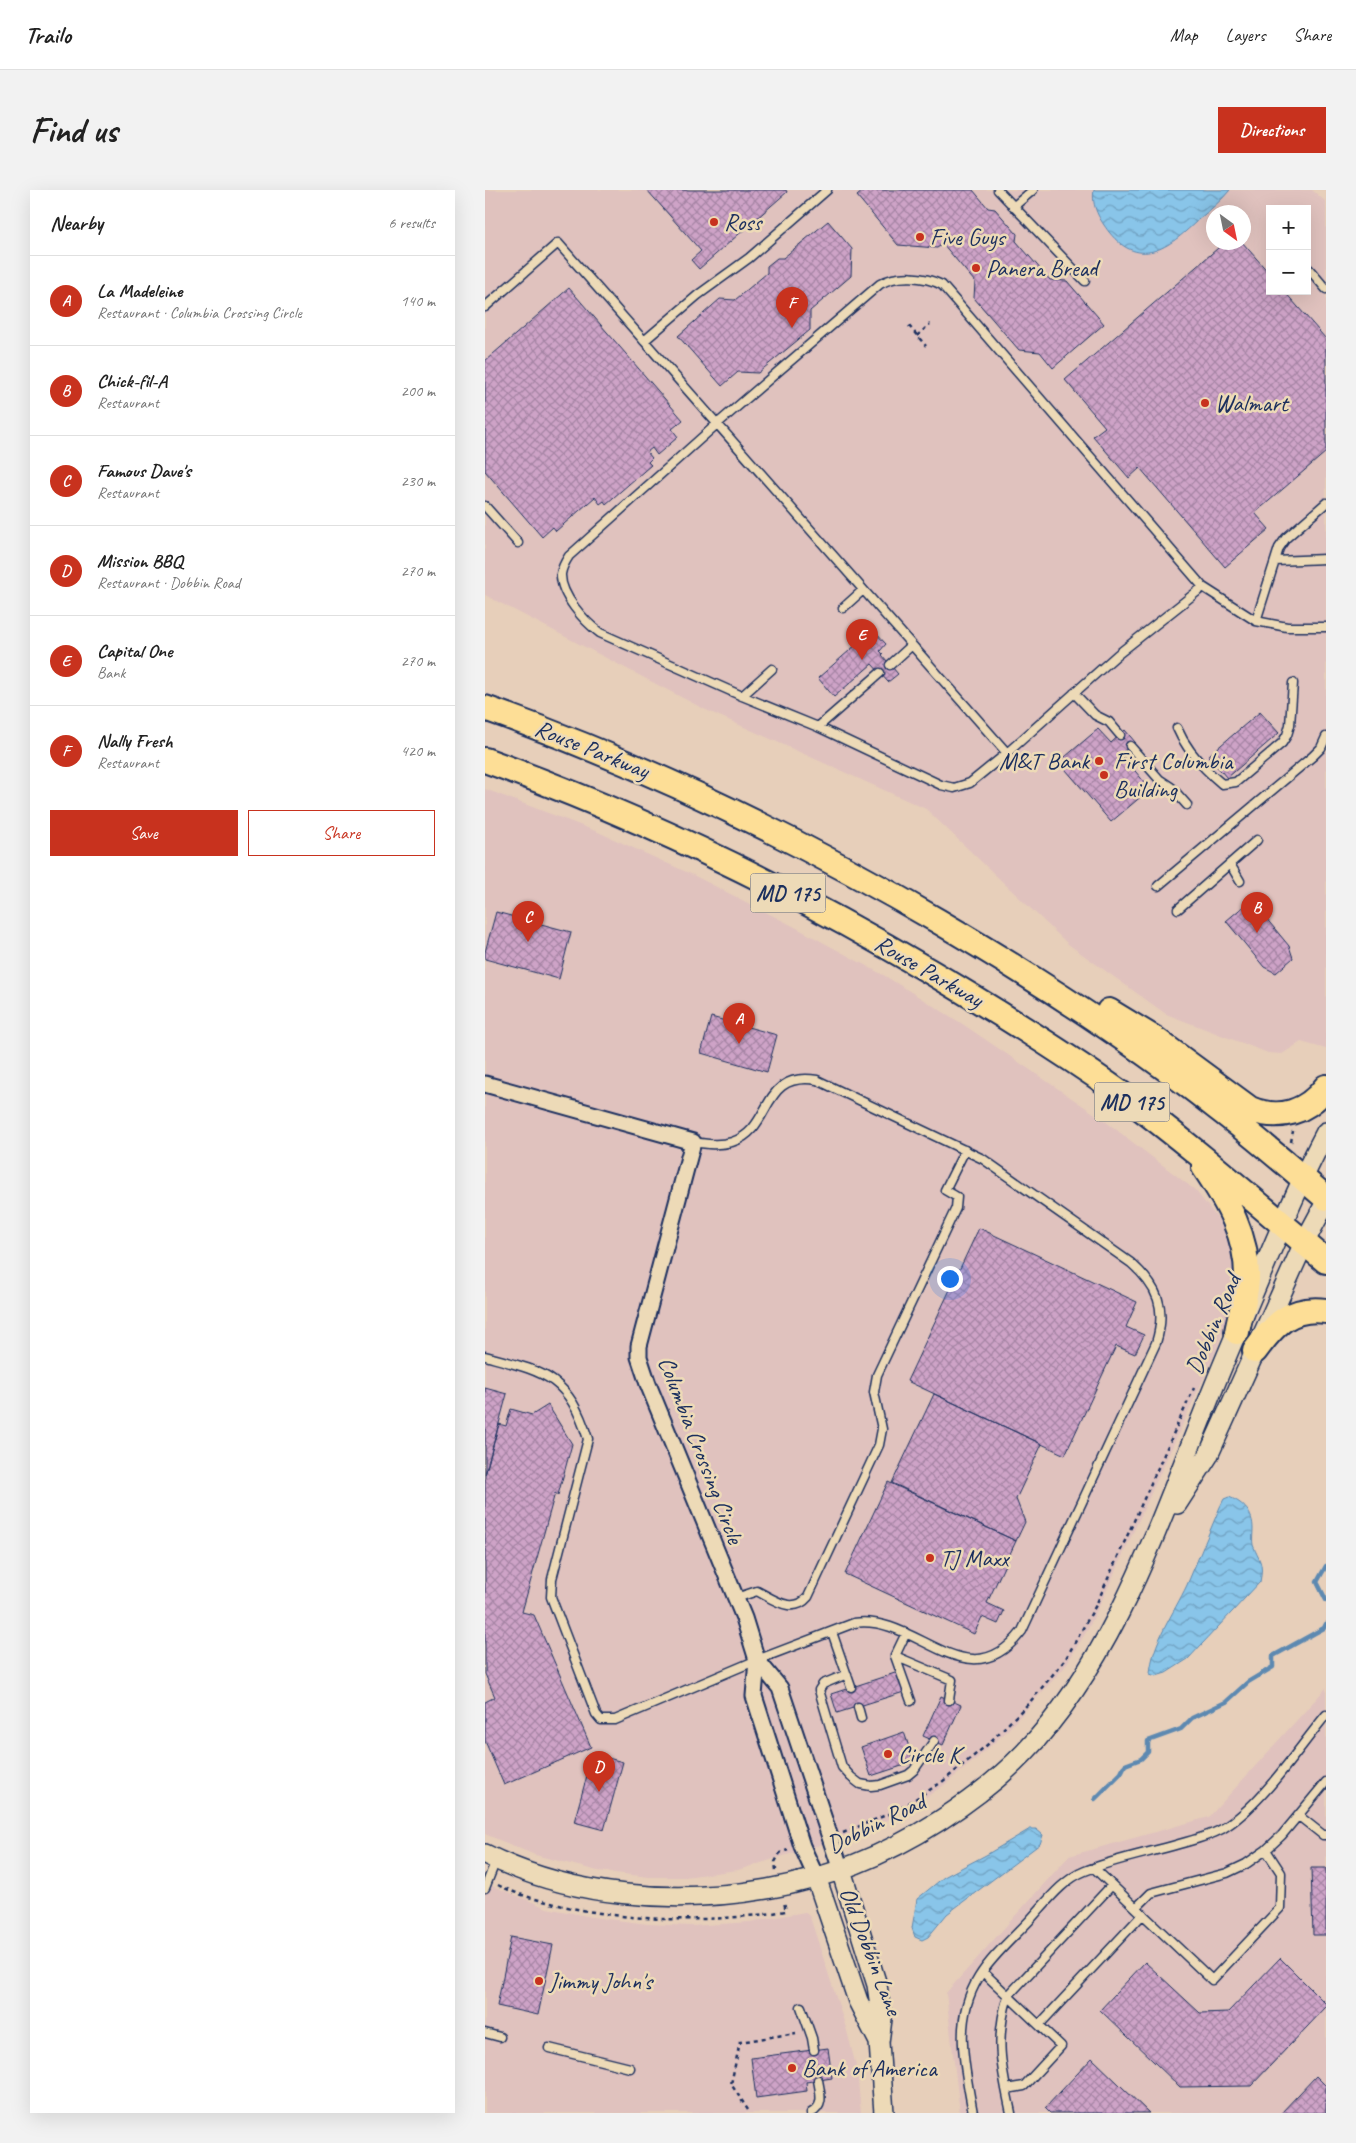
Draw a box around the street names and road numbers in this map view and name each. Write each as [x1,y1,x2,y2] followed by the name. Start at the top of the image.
[531,713,655,786] street label: Rouse Parkway
[751,874,825,912] road number: MD 175
[869,928,990,1015] street label: Rouse Parkway
[1095,1082,1169,1122] road number: MD 175
[1179,1266,1249,1378] street label: Dobbin Road
[652,1352,751,1550] street label: Columbia Crossing Circle
[822,1785,933,1860] street label: Dobbin Road
[833,1883,910,2021] street label: Old Dobbin Lane

